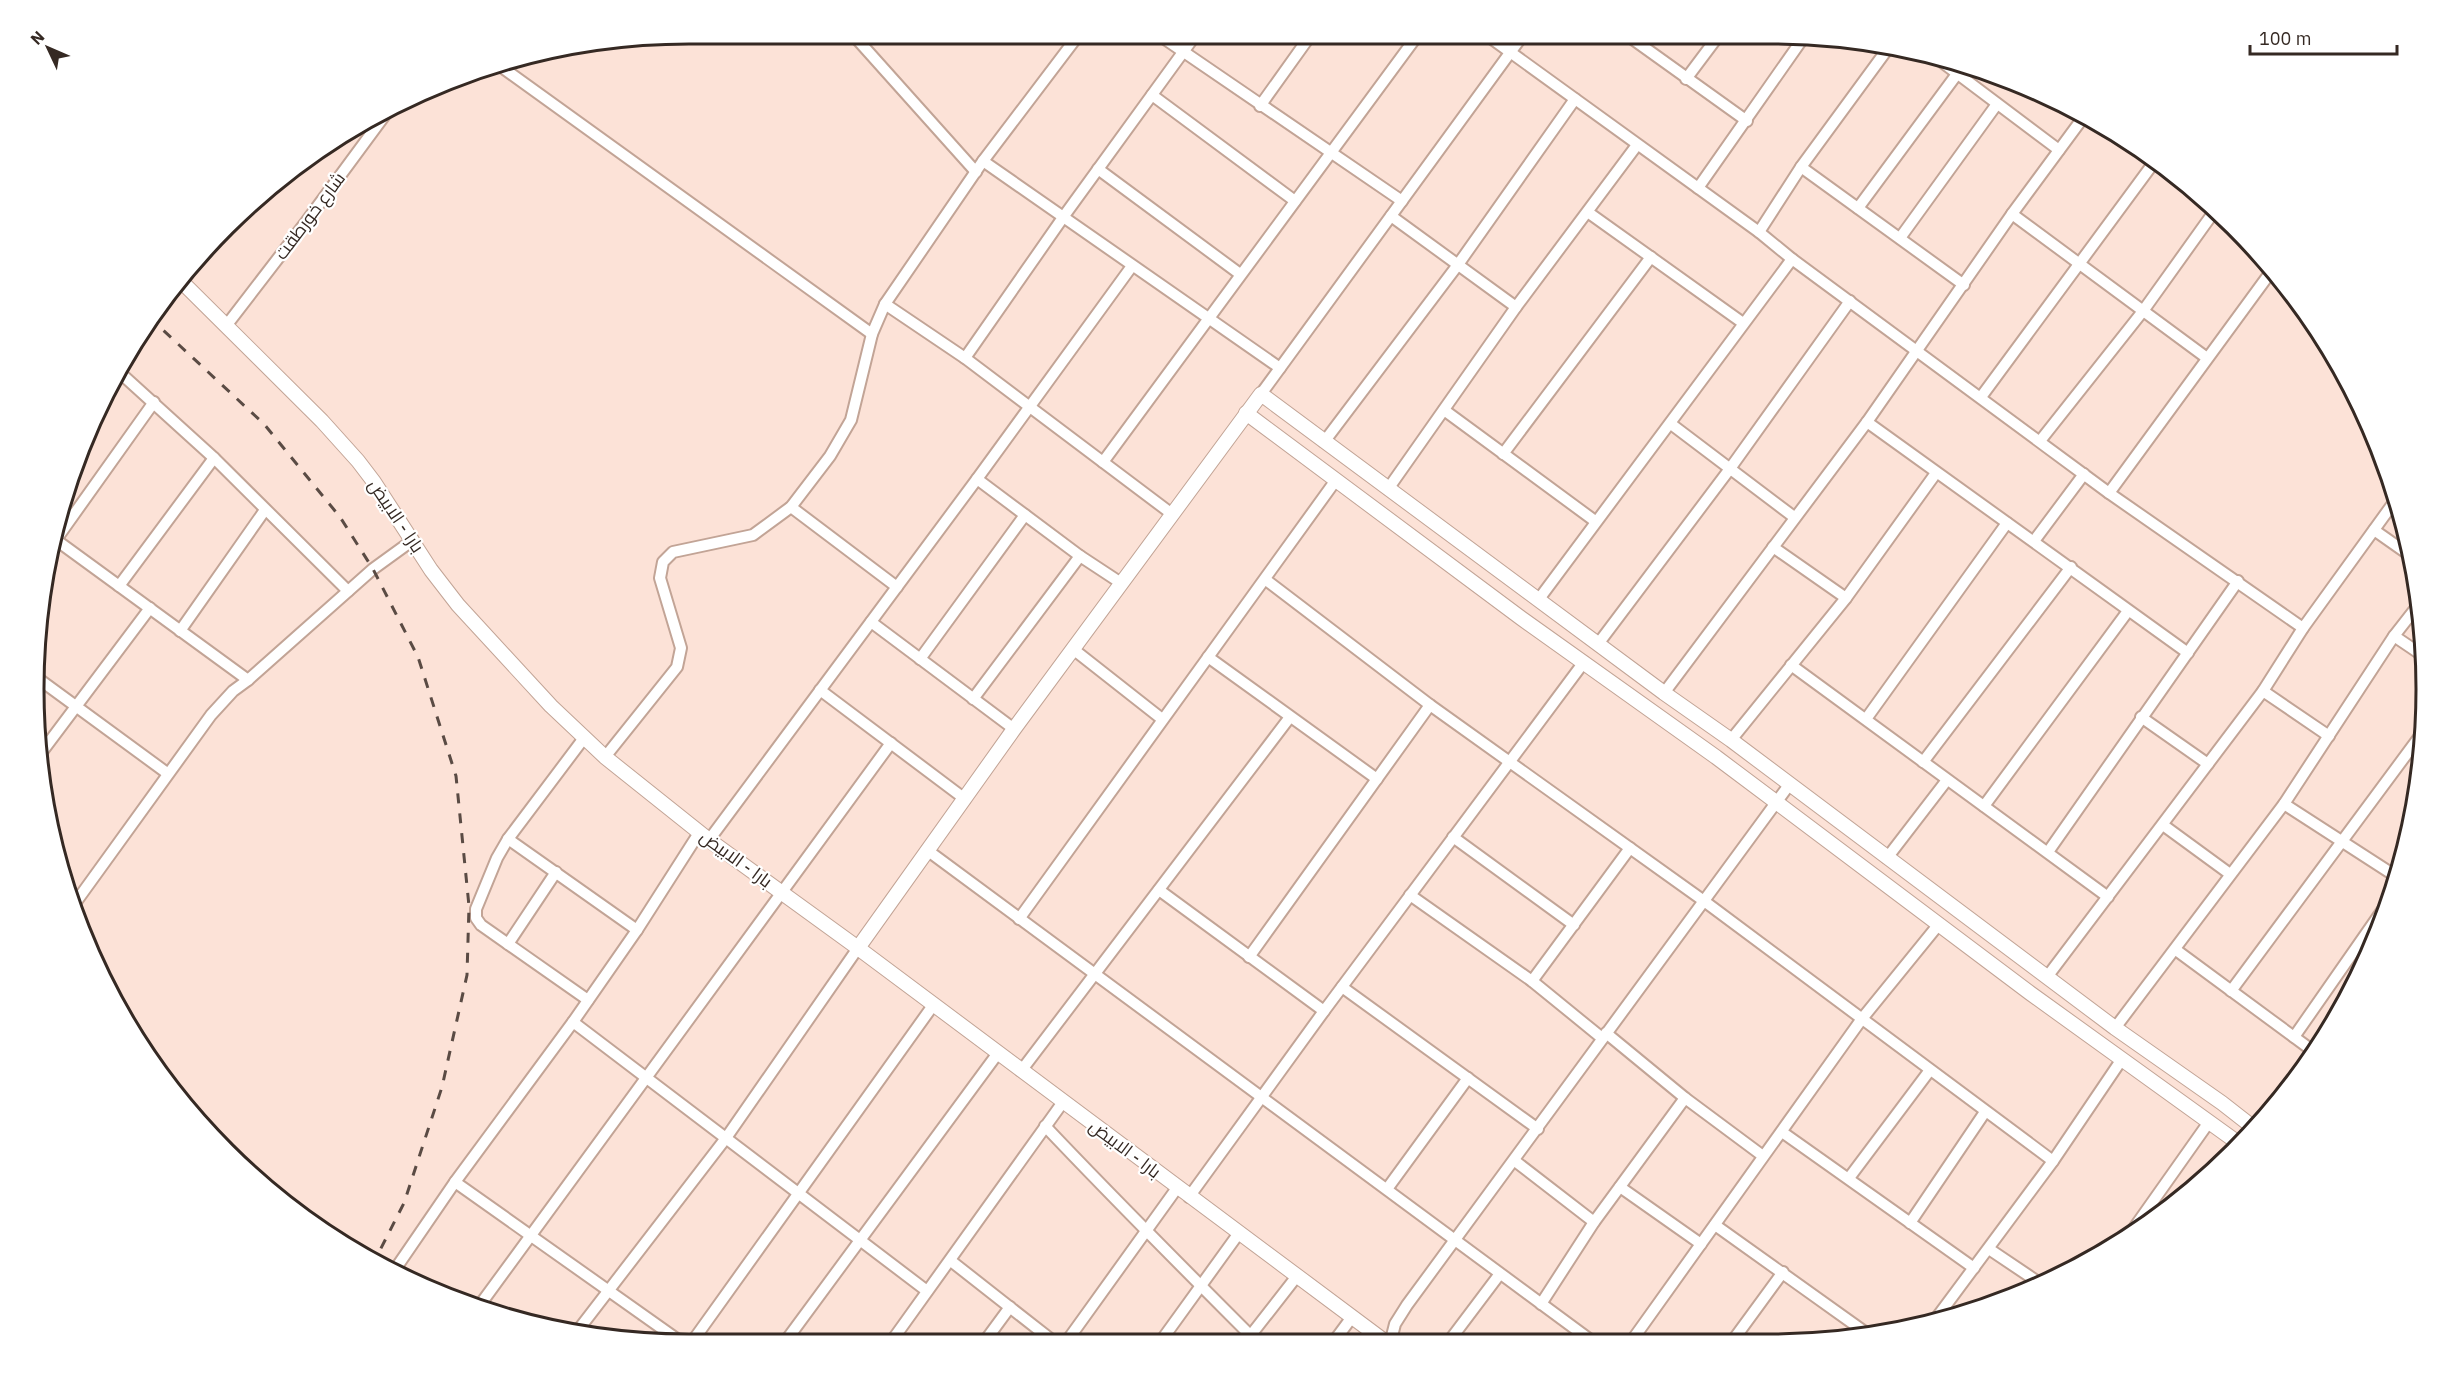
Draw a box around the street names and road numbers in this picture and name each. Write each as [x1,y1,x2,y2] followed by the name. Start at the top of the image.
[269,167,351,265] street label: شارع خورطقت
[363,474,429,557] street label: بارا - الابيض
[696,825,777,893] street label: بارا - الابيض
[1085,1114,1166,1183] street label: بارا - الابيض

